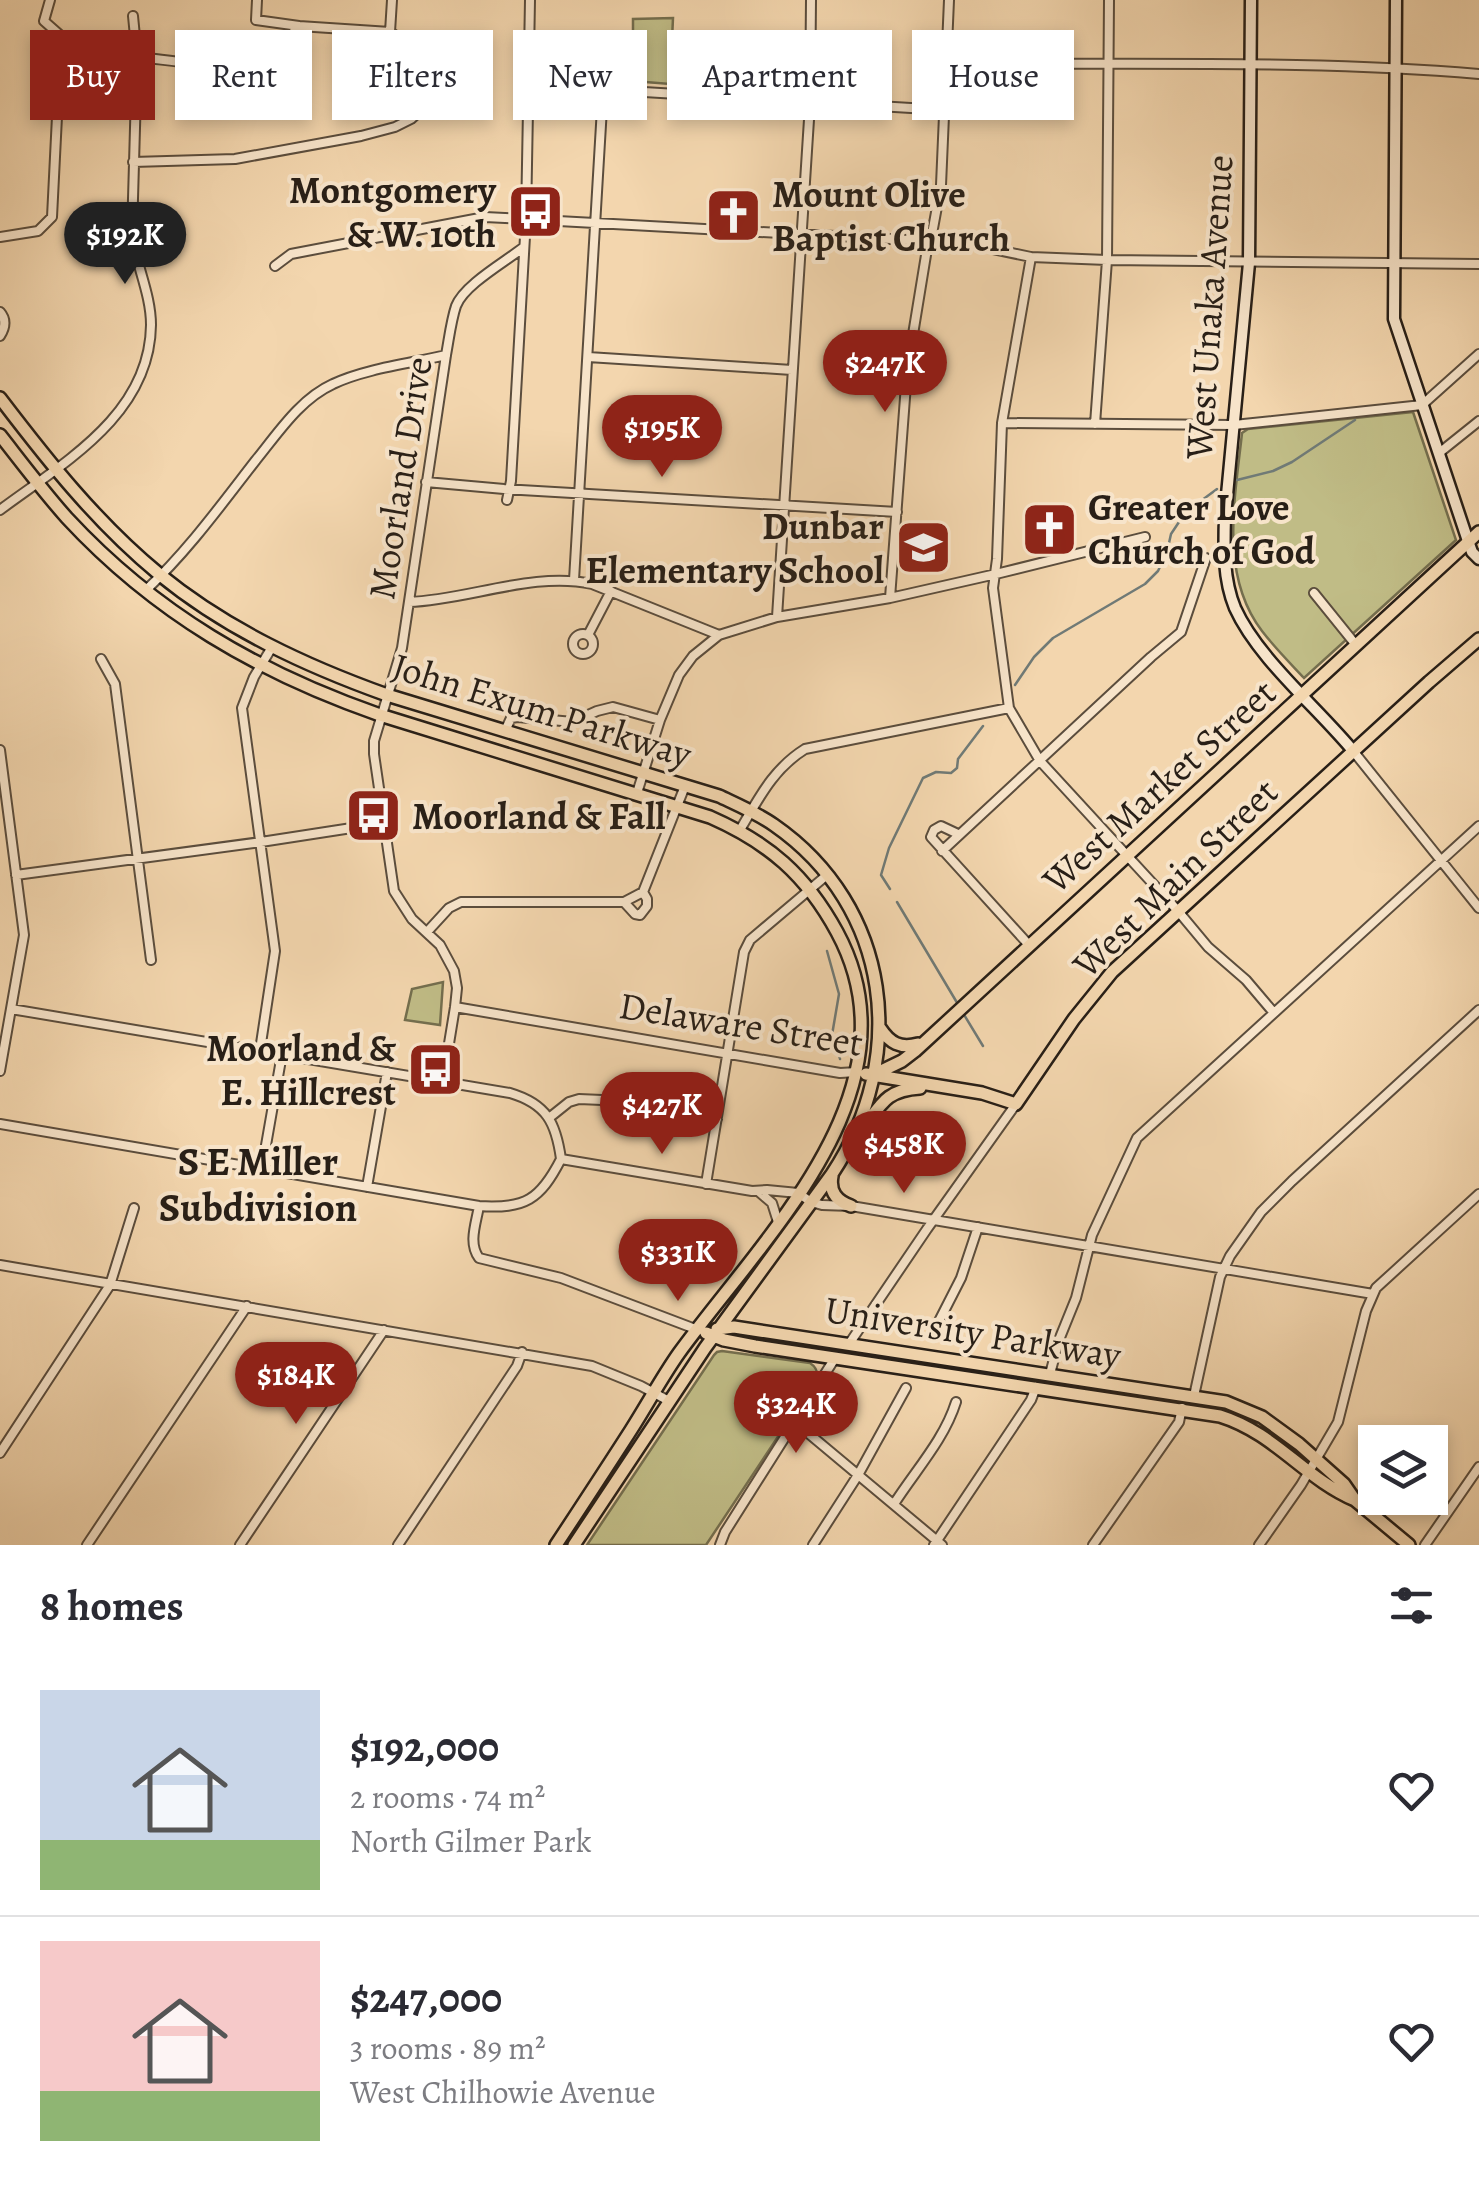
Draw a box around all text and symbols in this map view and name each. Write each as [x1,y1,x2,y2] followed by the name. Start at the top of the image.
[30,30,155,120] chip: Buy
[175,30,312,120] chip: Rent
[332,30,493,120] chip: Filters
[513,30,647,120] chip: New
[667,30,892,120] chip: Apartment
[912,30,1074,120] chip: House
[1172,153,1246,462] street label: West Unaka Avenue
[289,164,497,260] place label: Montgomery & W. 10th
[772,168,1010,264] place label: Mount Olive Baptist Church
[505,182,565,242] bus stop icon: Montgomery & W. 10th
[703,186,763,246] church icon: Mount Olive Baptist Church
[55,202,195,287] pin: $192K
[86,212,164,256] text: $192K
[815,330,955,415] pin: $247K
[845,340,925,384] text: $247K
[355,353,445,603] street label: Moorland Drive
[592,395,732,480] pin: $195K
[624,405,700,449] text: $195K
[1088,481,1316,577] place label: Greater Love Church of God
[1019,499,1079,559] church icon: Greater Love Church of God
[586,500,884,596] place label: Dunbar Elementary School
[893,518,953,578] school or university icon: Dunbar Elementary School
[386,640,699,781] street label: John Exum Parkway
[1030,667,1287,906] street label: West Market Street
[1060,767,1289,990] street label: West Main Street
[343,786,403,846] bus stop icon: Moorland & Fall
[412,790,665,842] place label: Moorland & Fall
[615,979,867,1069] street label: Delaware Street
[206,1022,397,1118] place label: Moorland & E. Hillcrest
[405,1040,465,1100] bus stop icon: Moorland & E. Hillcrest
[592,1072,732,1157] pin: $427K
[622,1082,702,1126] text: $427K
[834,1111,974,1196] pin: $458K
[864,1121,944,1165] text: $458K
[159,1134,357,1235] district label: S E Miller Subdivision
[608,1219,748,1304] pin: $331K
[641,1229,715,1273] text: $331K
[821,1283,1126,1381] street label: University Parkway
[226,1342,366,1427] pin: $184K
[257,1352,335,1396] text: $184K
[726,1371,866,1456] pin: $324K
[756,1381,836,1425] text: $324K
[1358,1425,1448,1515] map controls
[1358,1425,1448,1515] button: layers
[40,1577,184,1634] text: 8 homes
[1384,1578,1439,1633] icon: filters
[350,1718,499,1775] text: $192,000
[120,1730,240,1850] icon: home
[1384,1763,1439,1818] icon: heart
[350,1775,545,1819] text: 2 rooms · 74 m²
[350,1819,592,1863] text: North Gilmer Park
[350,1969,502,2026] text: $247,000
[120,1981,240,2101] icon: home
[1384,2014,1439,2069] icon: heart
[350,2026,546,2070] text: 3 rooms · 89 m²
[350,2070,656,2114] text: West Chilhowie Avenue

